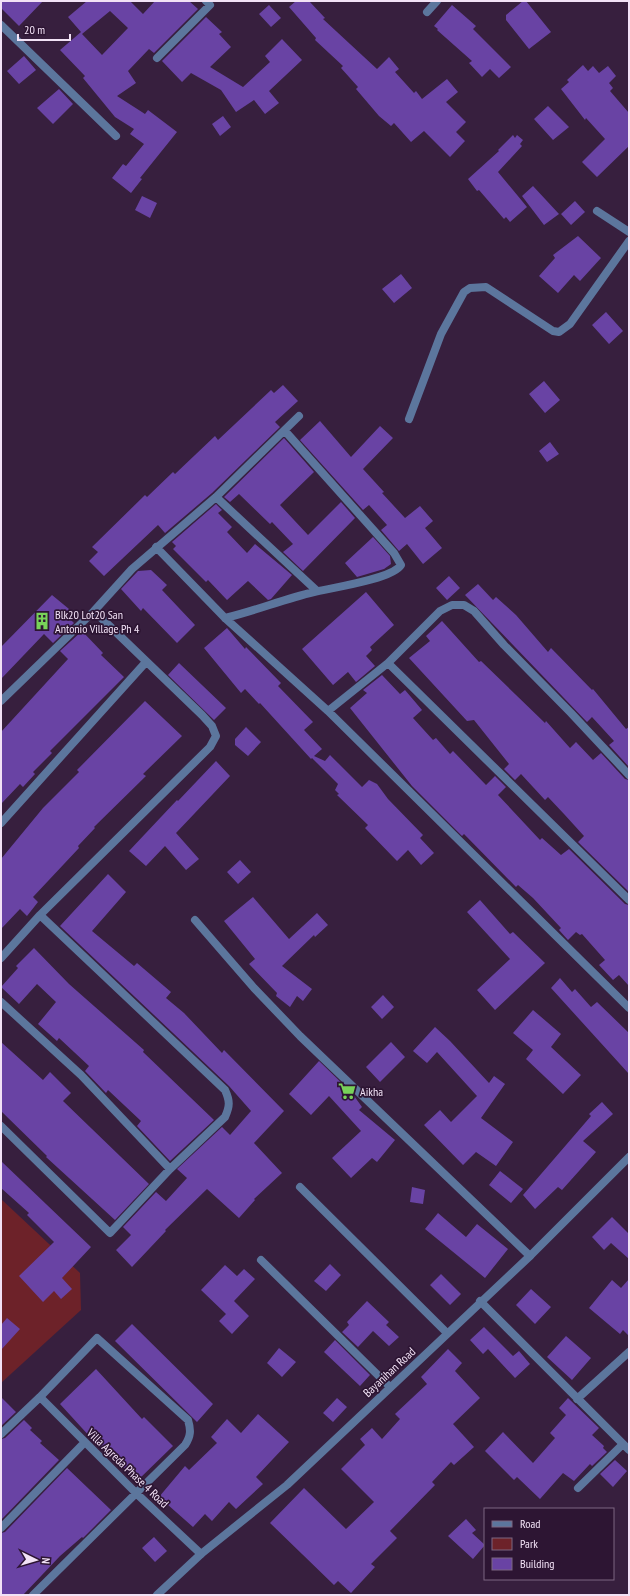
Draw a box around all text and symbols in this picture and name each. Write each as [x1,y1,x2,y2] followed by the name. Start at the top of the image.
[18,16,70,42] scale bar
[24,22,45,37] text: 20 m
[55,607,140,636] place label: Blk20 Lot20 San Antonio Village Ph 4
[32,611,52,631] building icon: Blk20 Lot20 San Antonio Village Ph 4
[337,1081,357,1101] supermarket icon: Aikha
[360,1084,383,1099] place label: Aikha
[360,1344,418,1400] street label: Bayanihan Road
[83,1424,172,1511] street label: Villa Agreda Phase 4 Road
[484,1508,614,1580] legend
[520,1516,540,1531] text: Road
[520,1536,538,1551] text: Park
[16,1540,56,1580] north arrow
[520,1556,555,1571] text: Building
[39,1557,53,1564] text: N

